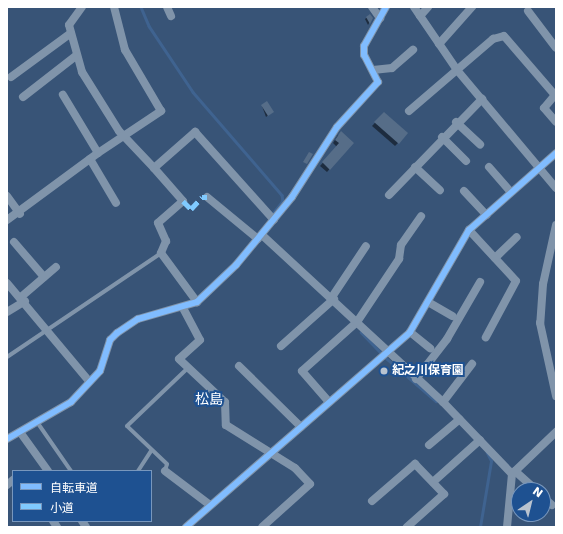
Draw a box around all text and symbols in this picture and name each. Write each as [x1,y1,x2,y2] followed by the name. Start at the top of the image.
[392,364,464,378] place label: 紀之川保育園
[379,366,389,376] marker: 紀之川保育園
[195,391,223,407] district label: 松島
[12,470,152,522] legend
[50,481,98,495] text: 自転車道
[511,482,551,522] north arrow
[530,485,545,501] text: N
[50,501,74,515] text: 小道

